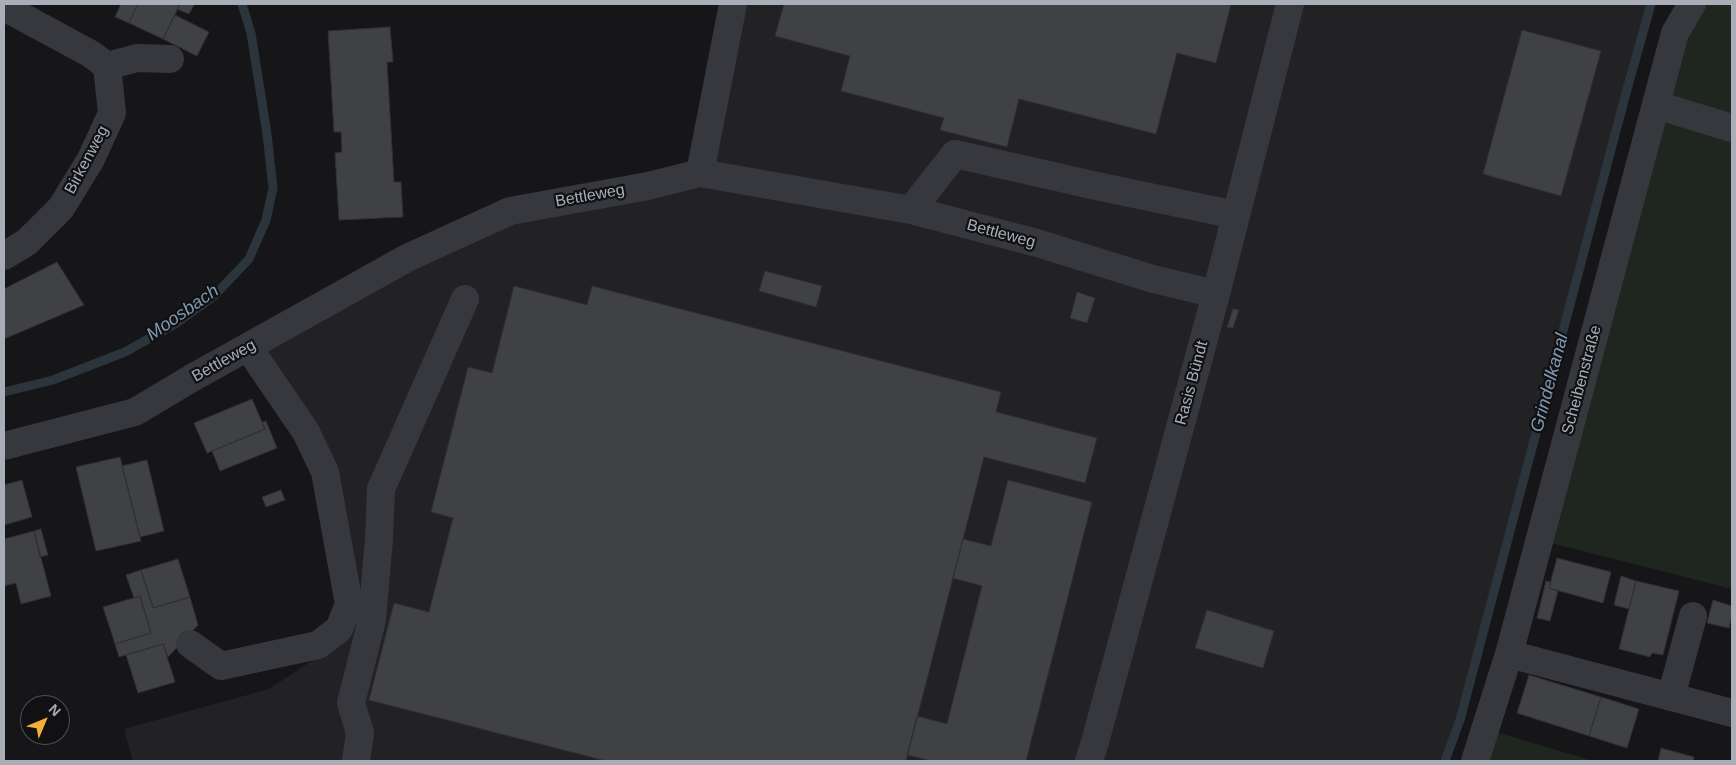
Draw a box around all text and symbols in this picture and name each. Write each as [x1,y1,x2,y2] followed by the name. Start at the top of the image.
[61,123,113,197] street label: Birkenweg
[554,180,626,212] street label: Bettleweg
[965,216,1037,252] street label: Bettleweg
[143,280,223,346] water label: Moosbach
[1558,323,1606,437] street label: Scheibenstraße
[1526,331,1574,435] water label: Grindelkanal
[189,336,259,386] street label: Bettleweg
[1172,339,1212,427] street label: Rasis Bündt
[20,695,70,745] north arrow
[46,701,64,719] text: N

